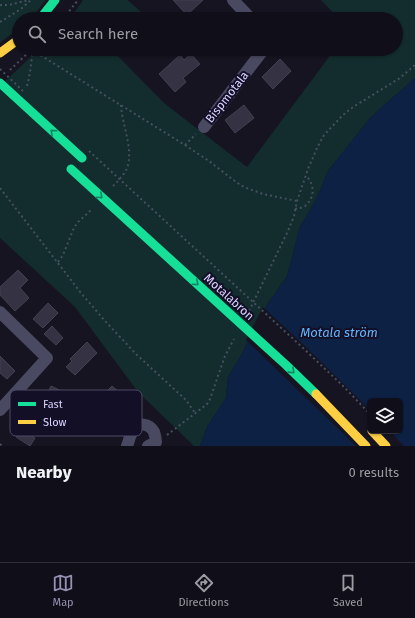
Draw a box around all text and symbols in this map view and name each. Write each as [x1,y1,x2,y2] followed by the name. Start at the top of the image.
[12,12,403,56] search box
[26,23,48,45] icon: search
[58,25,138,43] text: Search here
[203,69,251,125] street label: Bispmotala
[50,129,58,137] one-way arrow
[95,191,103,198] one-way arrow
[201,271,257,323] street label: Motalabron
[191,278,199,286] one-way arrow
[300,325,378,340] water label: Motala ström
[287,366,295,374] one-way arrow
[10,390,142,436] legend
[43,398,63,411] text: Fast
[367,398,403,434] map controls
[367,398,403,434] button: layers
[43,416,67,429] text: Slow
[16,462,71,483] text: Nearby
[348,465,399,480] text: 0 results
[52,572,74,609] tab: Map
[178,572,229,609] tab: Directions
[333,572,363,609] tab: Saved

